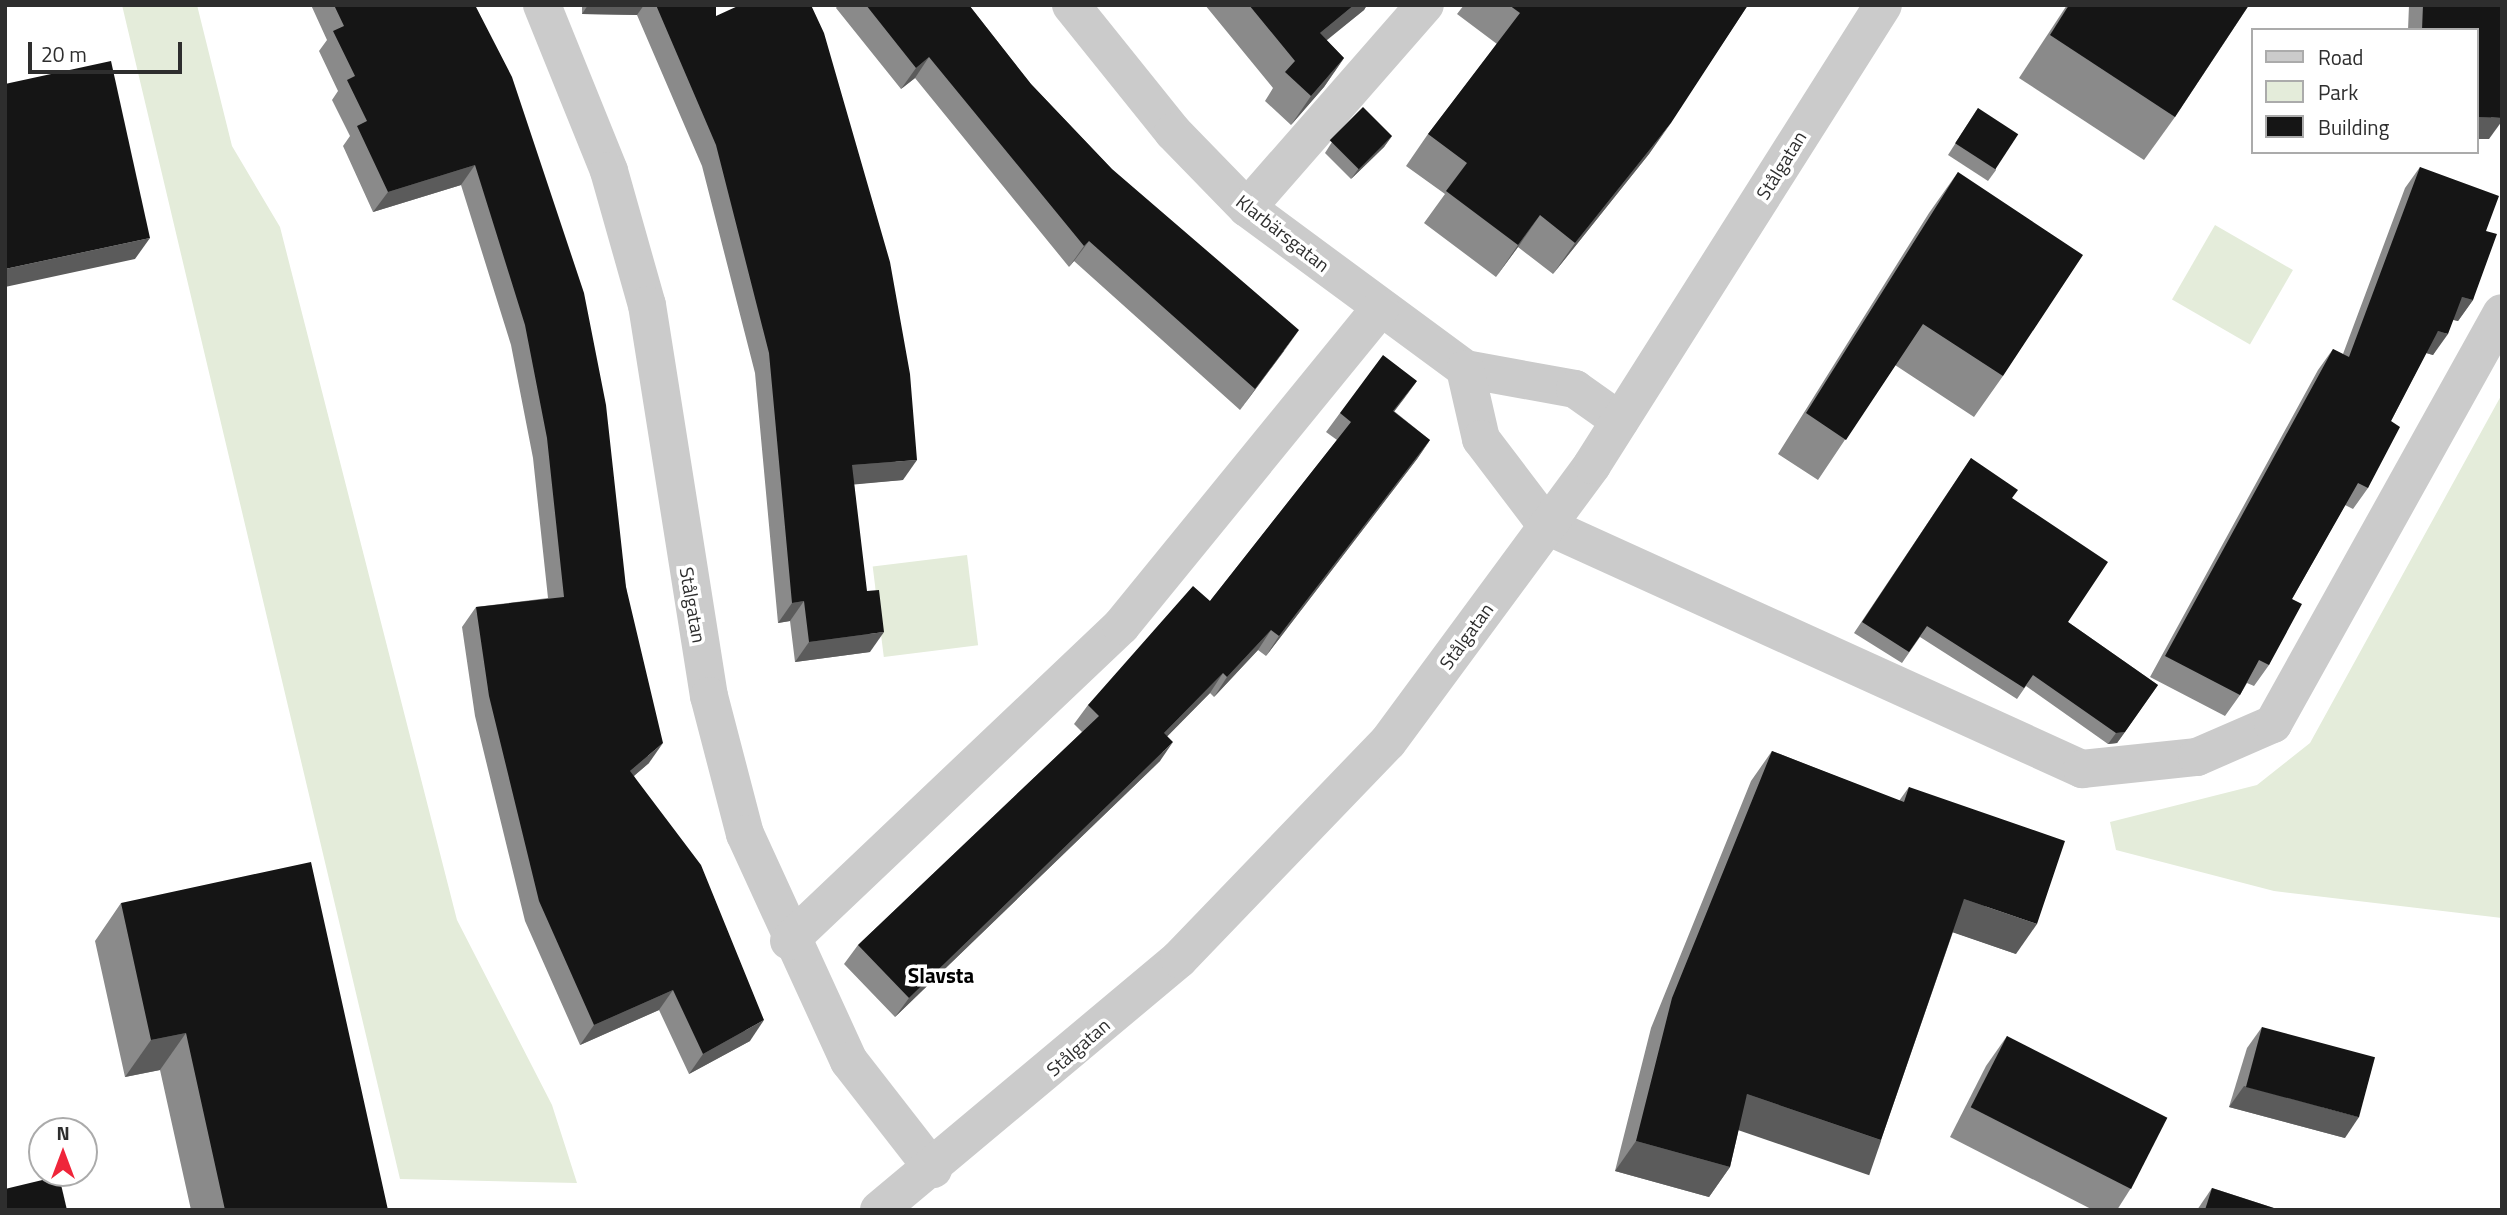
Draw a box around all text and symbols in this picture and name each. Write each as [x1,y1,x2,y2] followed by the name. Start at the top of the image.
[32,28,186,72] scale bar
[2252,28,2479,154] legend
[41,38,87,70] text: 20 m
[2318,41,2363,73] text: Road
[2318,76,2358,108] text: Park
[2318,111,2389,143] text: Building
[1751,127,1811,203] street label: Stålgatan
[1232,190,1334,276] street label: Klarbärsgatan
[675,565,711,645] street label: Stålgatan
[1434,598,1498,674] street label: Stålgatan
[908,962,974,988] district label: Slavsta
[1042,1013,1114,1081] street label: Stålgatan
[28,1117,98,1187] north arrow
[56,1118,70,1147] text: N

